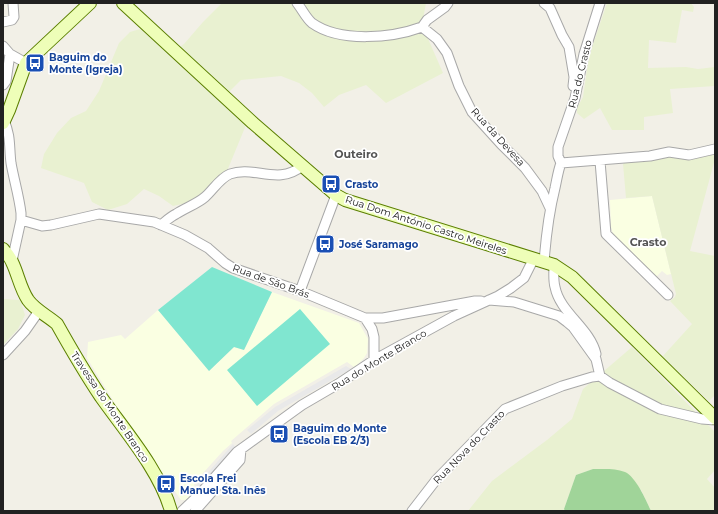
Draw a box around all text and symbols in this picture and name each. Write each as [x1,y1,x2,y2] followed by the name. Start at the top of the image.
[565,39,595,109] street label: Rua do Crasto
[49,51,122,76] place label: Baguim do Monte (Igreja)
[24,52,46,74] bus stop icon: Baguim do Monte (Igreja)
[468,105,528,169] street label: Rua da Devesa
[334,147,378,161] district label: Outeiro
[320,173,342,195] bus stop icon: Crasto
[345,178,379,191] place label: Crasto
[344,193,509,257] street label: Rua Dom António Castro Meireles
[314,233,336,255] bus stop icon: José Saramago
[630,235,666,249] district label: Crasto
[338,238,419,251] place label: José Saramago
[231,261,311,301] street label: Rua de São Brás
[329,326,429,394] street label: Rua do Monte Branco
[68,349,152,465] street label: Travessa do Monte Branco
[430,407,508,487] street label: Rua Nova do Crasto
[293,422,387,447] place label: Baguim do Monte (Escola EB 2/3)
[268,423,290,445] bus stop icon: Baguim do Monte (Escola EB 2/3)
[180,472,266,497] place label: Escola Frei Manuel Sta. Inês
[155,473,177,495] bus stop icon: Escola Frei Manuel Sta. Inês

